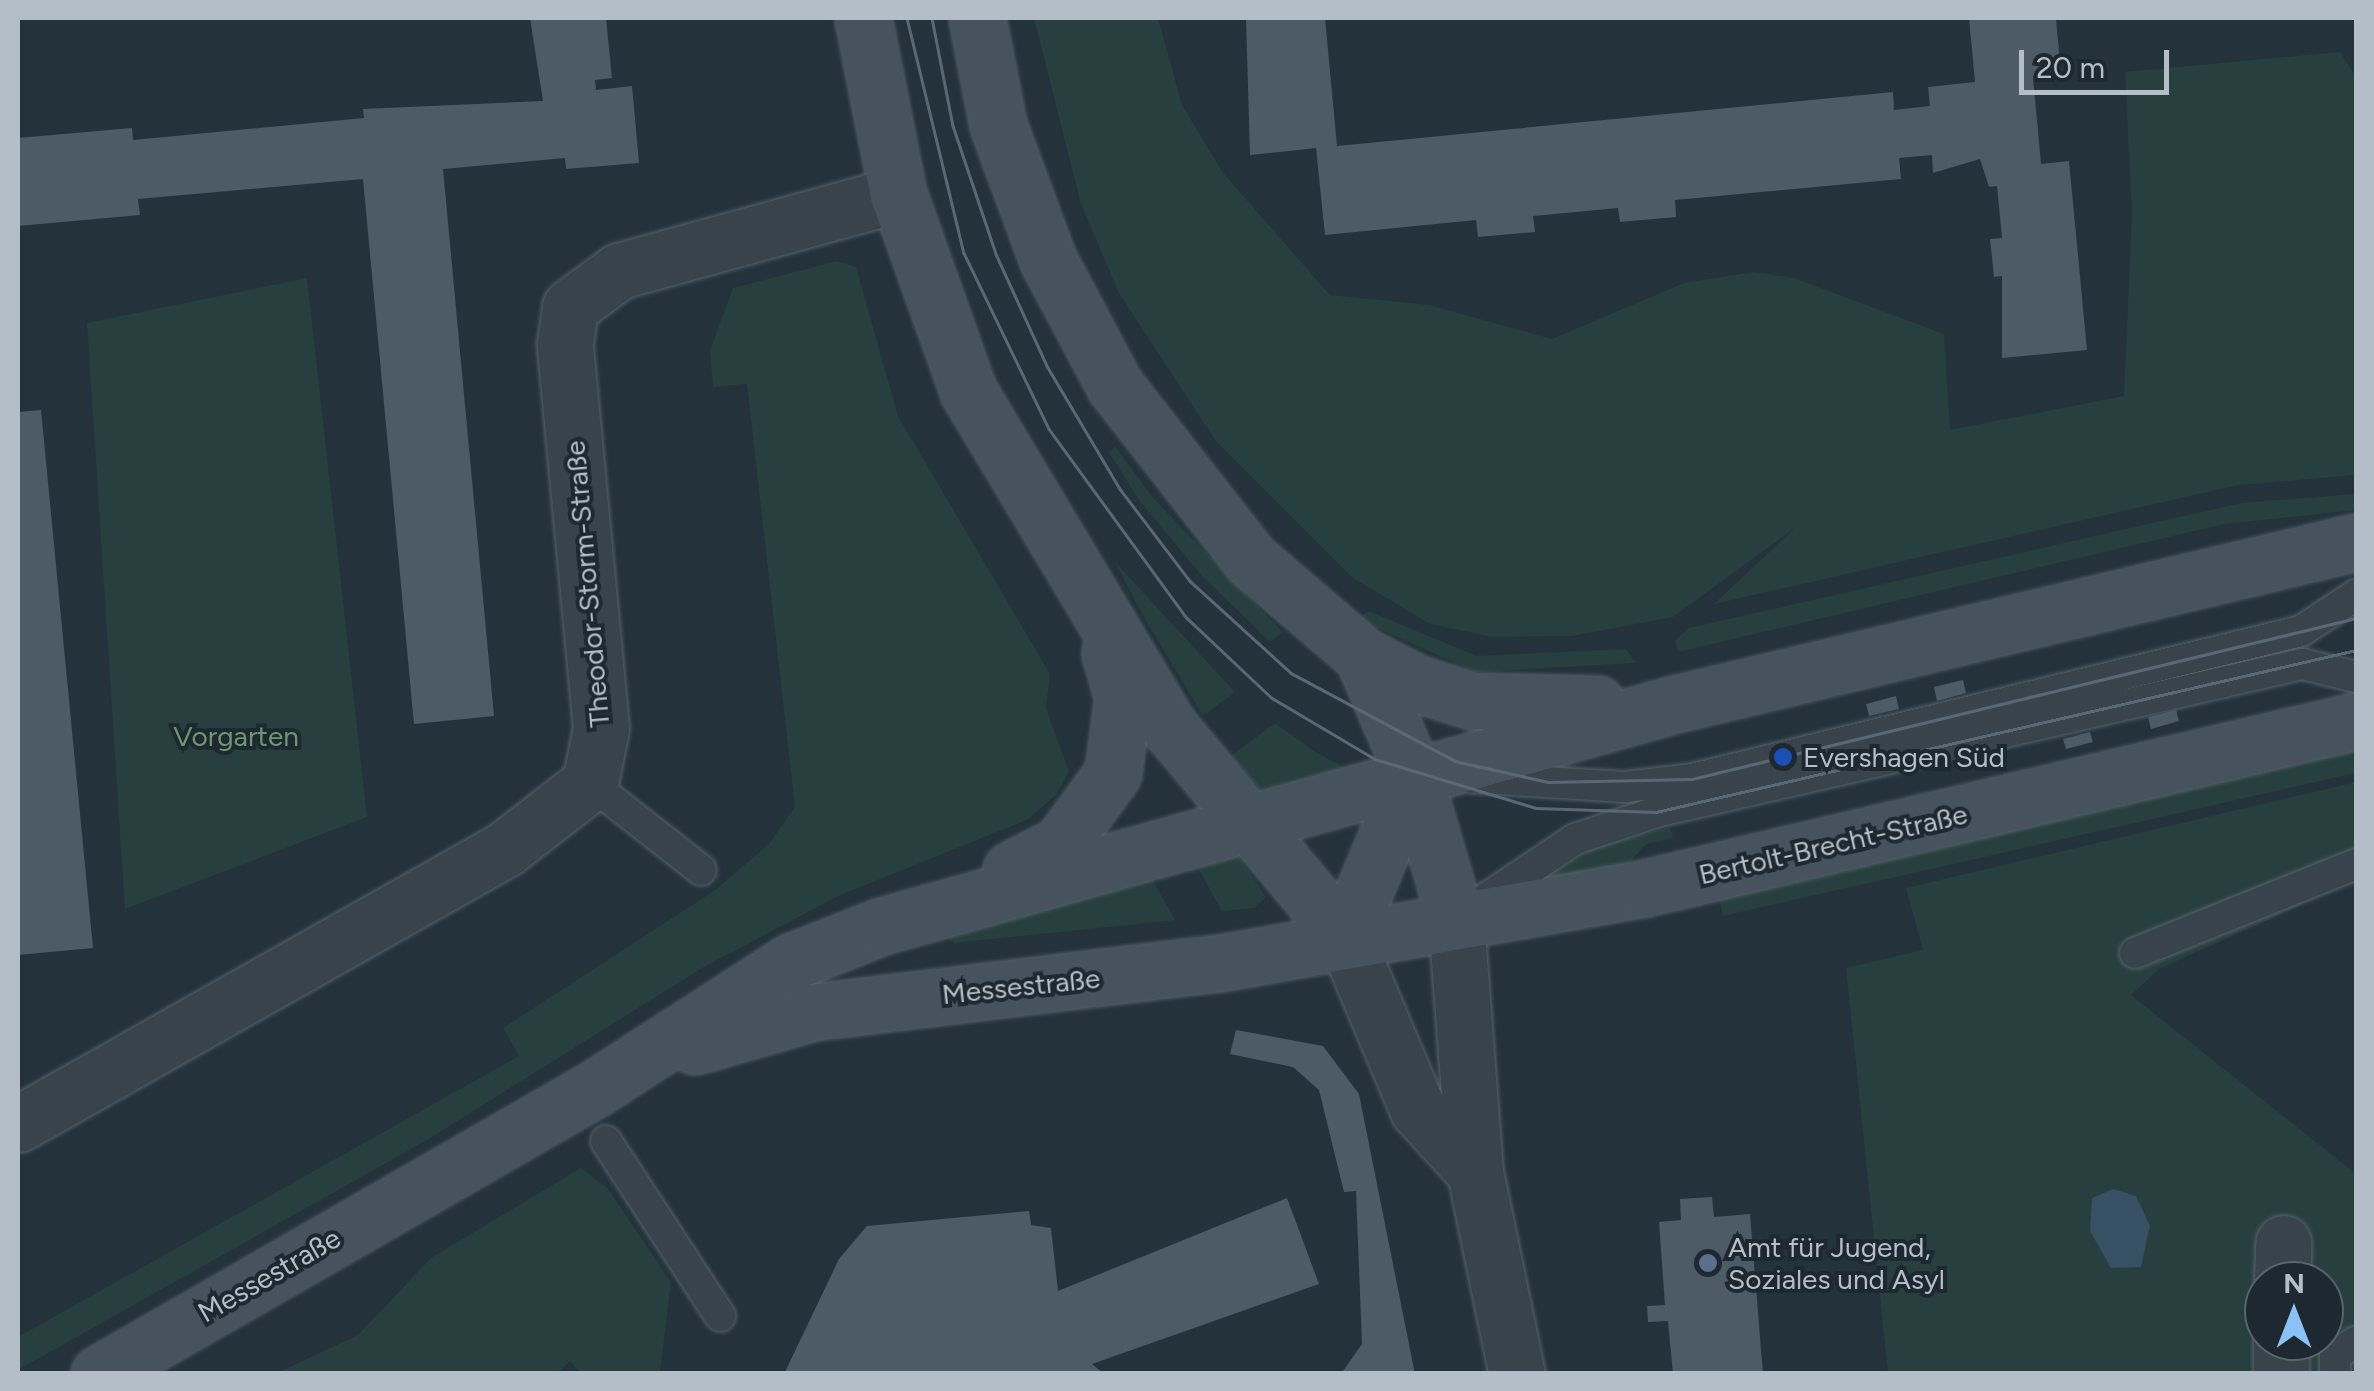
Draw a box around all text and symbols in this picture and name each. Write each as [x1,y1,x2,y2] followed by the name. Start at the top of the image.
[2024,30,2174,92] scale bar
[2036,49,2105,86] text: 20 m
[558,439,616,729] street label: Theodor-Storm-Straße
[173,719,299,753] park label: Vorgarten
[1803,740,2005,774] place label: Evershagen Süd
[1772,746,1794,768] marker: Evershagen Süd
[1695,797,1971,891] street label: Bertolt-Brecht-Straße
[940,961,1102,1011] street label: Messestraße
[192,1221,346,1329] street label: Messestraße
[1728,1230,1945,1296] place label: Amt für Jugend, Soziales und Asyl
[1697,1252,1719,1274] marker: Amt für Jugend, Soziales und Asyl
[2244,1261,2344,1361] north arrow
[2283,1266,2305,1300] text: N

